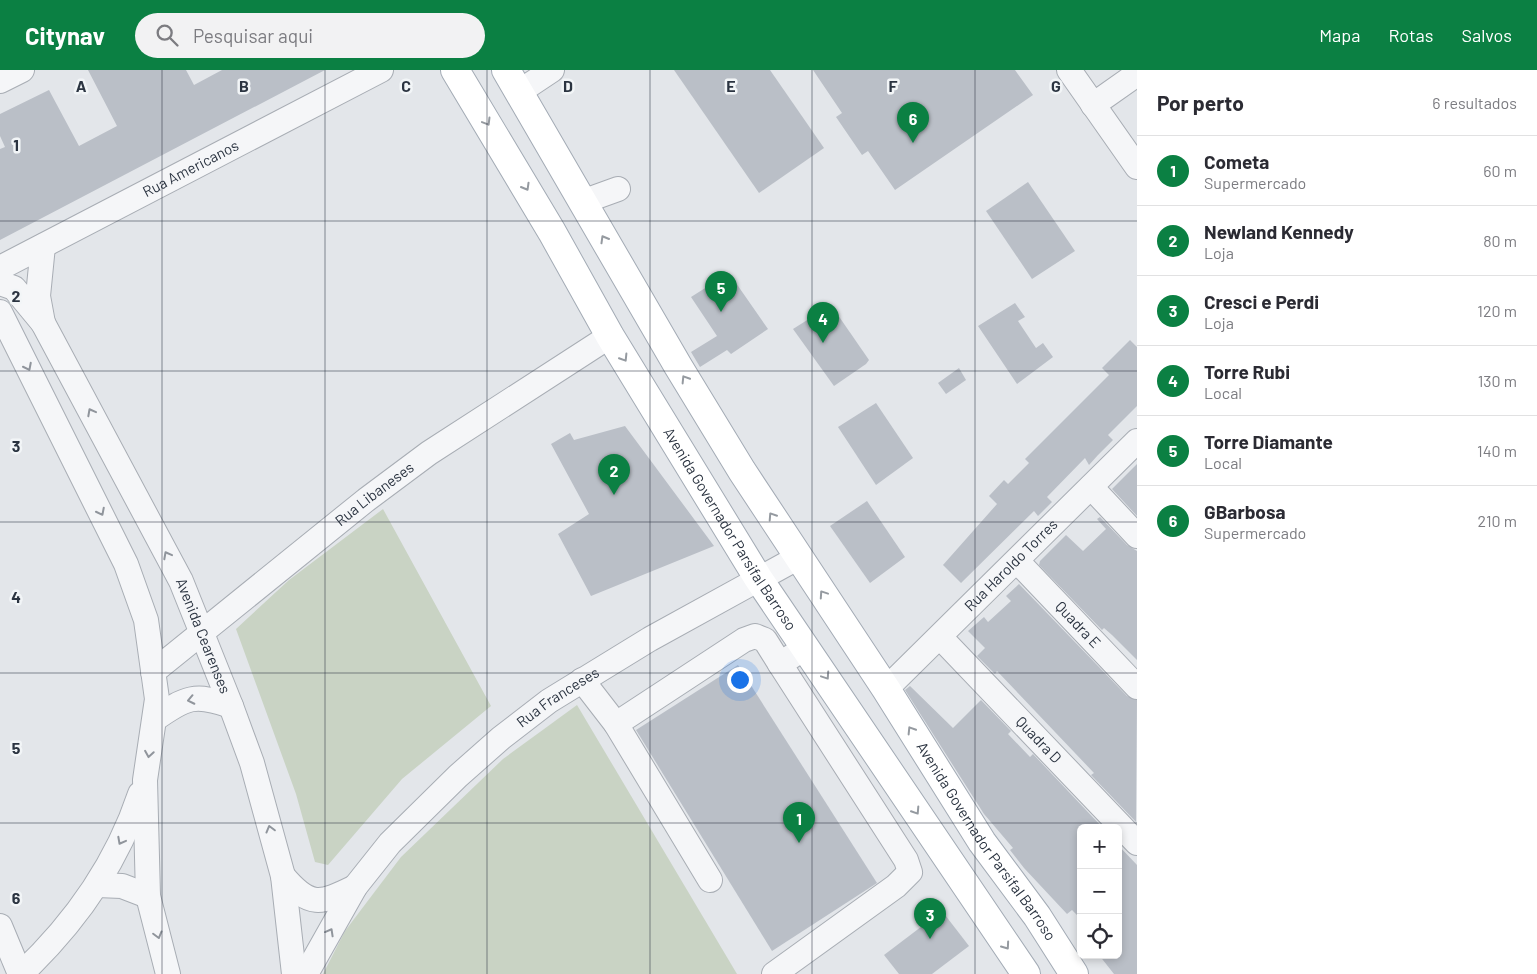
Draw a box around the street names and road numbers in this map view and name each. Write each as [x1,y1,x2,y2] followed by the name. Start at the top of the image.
[139,136,241,200] street label: Rua Americanos
[660,424,801,633] street label: Avenida Governador Parsifal Barroso
[331,458,417,529] street label: Rua Libaneses
[960,515,1061,614] street label: Rua Haroldo Torres
[173,575,235,696] street label: Avenida Cearenses
[1052,597,1105,651] street label: Quadra E
[513,663,602,731] street label: Rua Franceses
[1013,712,1066,766] street label: Quadra D
[913,738,1060,944] street label: Avenida Governador Parsifal Barroso

